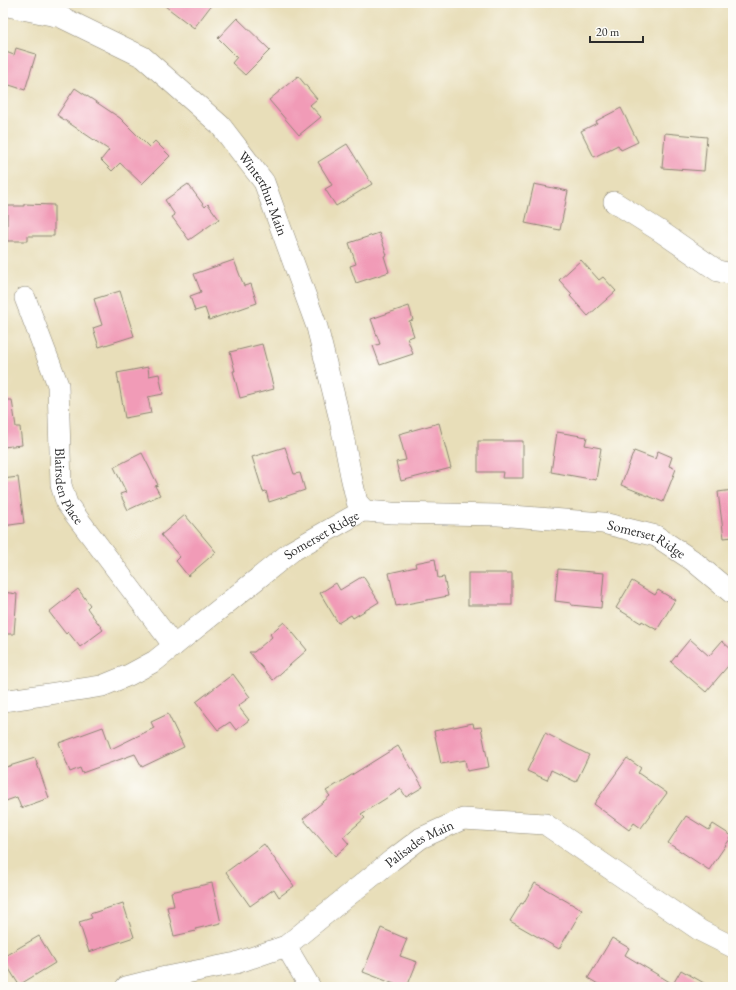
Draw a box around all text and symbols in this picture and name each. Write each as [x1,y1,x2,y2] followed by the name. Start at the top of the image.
[590,18,643,44] scale bar
[596,24,620,40] text: 20 m
[234,147,292,239] street label: Winterthur Main
[51,448,88,528] street label: Blairsden Place
[280,506,362,563] street label: Somerset Ridge
[606,515,690,563] street label: Somerset Ridge
[381,815,457,871] street label: Palisades Main

